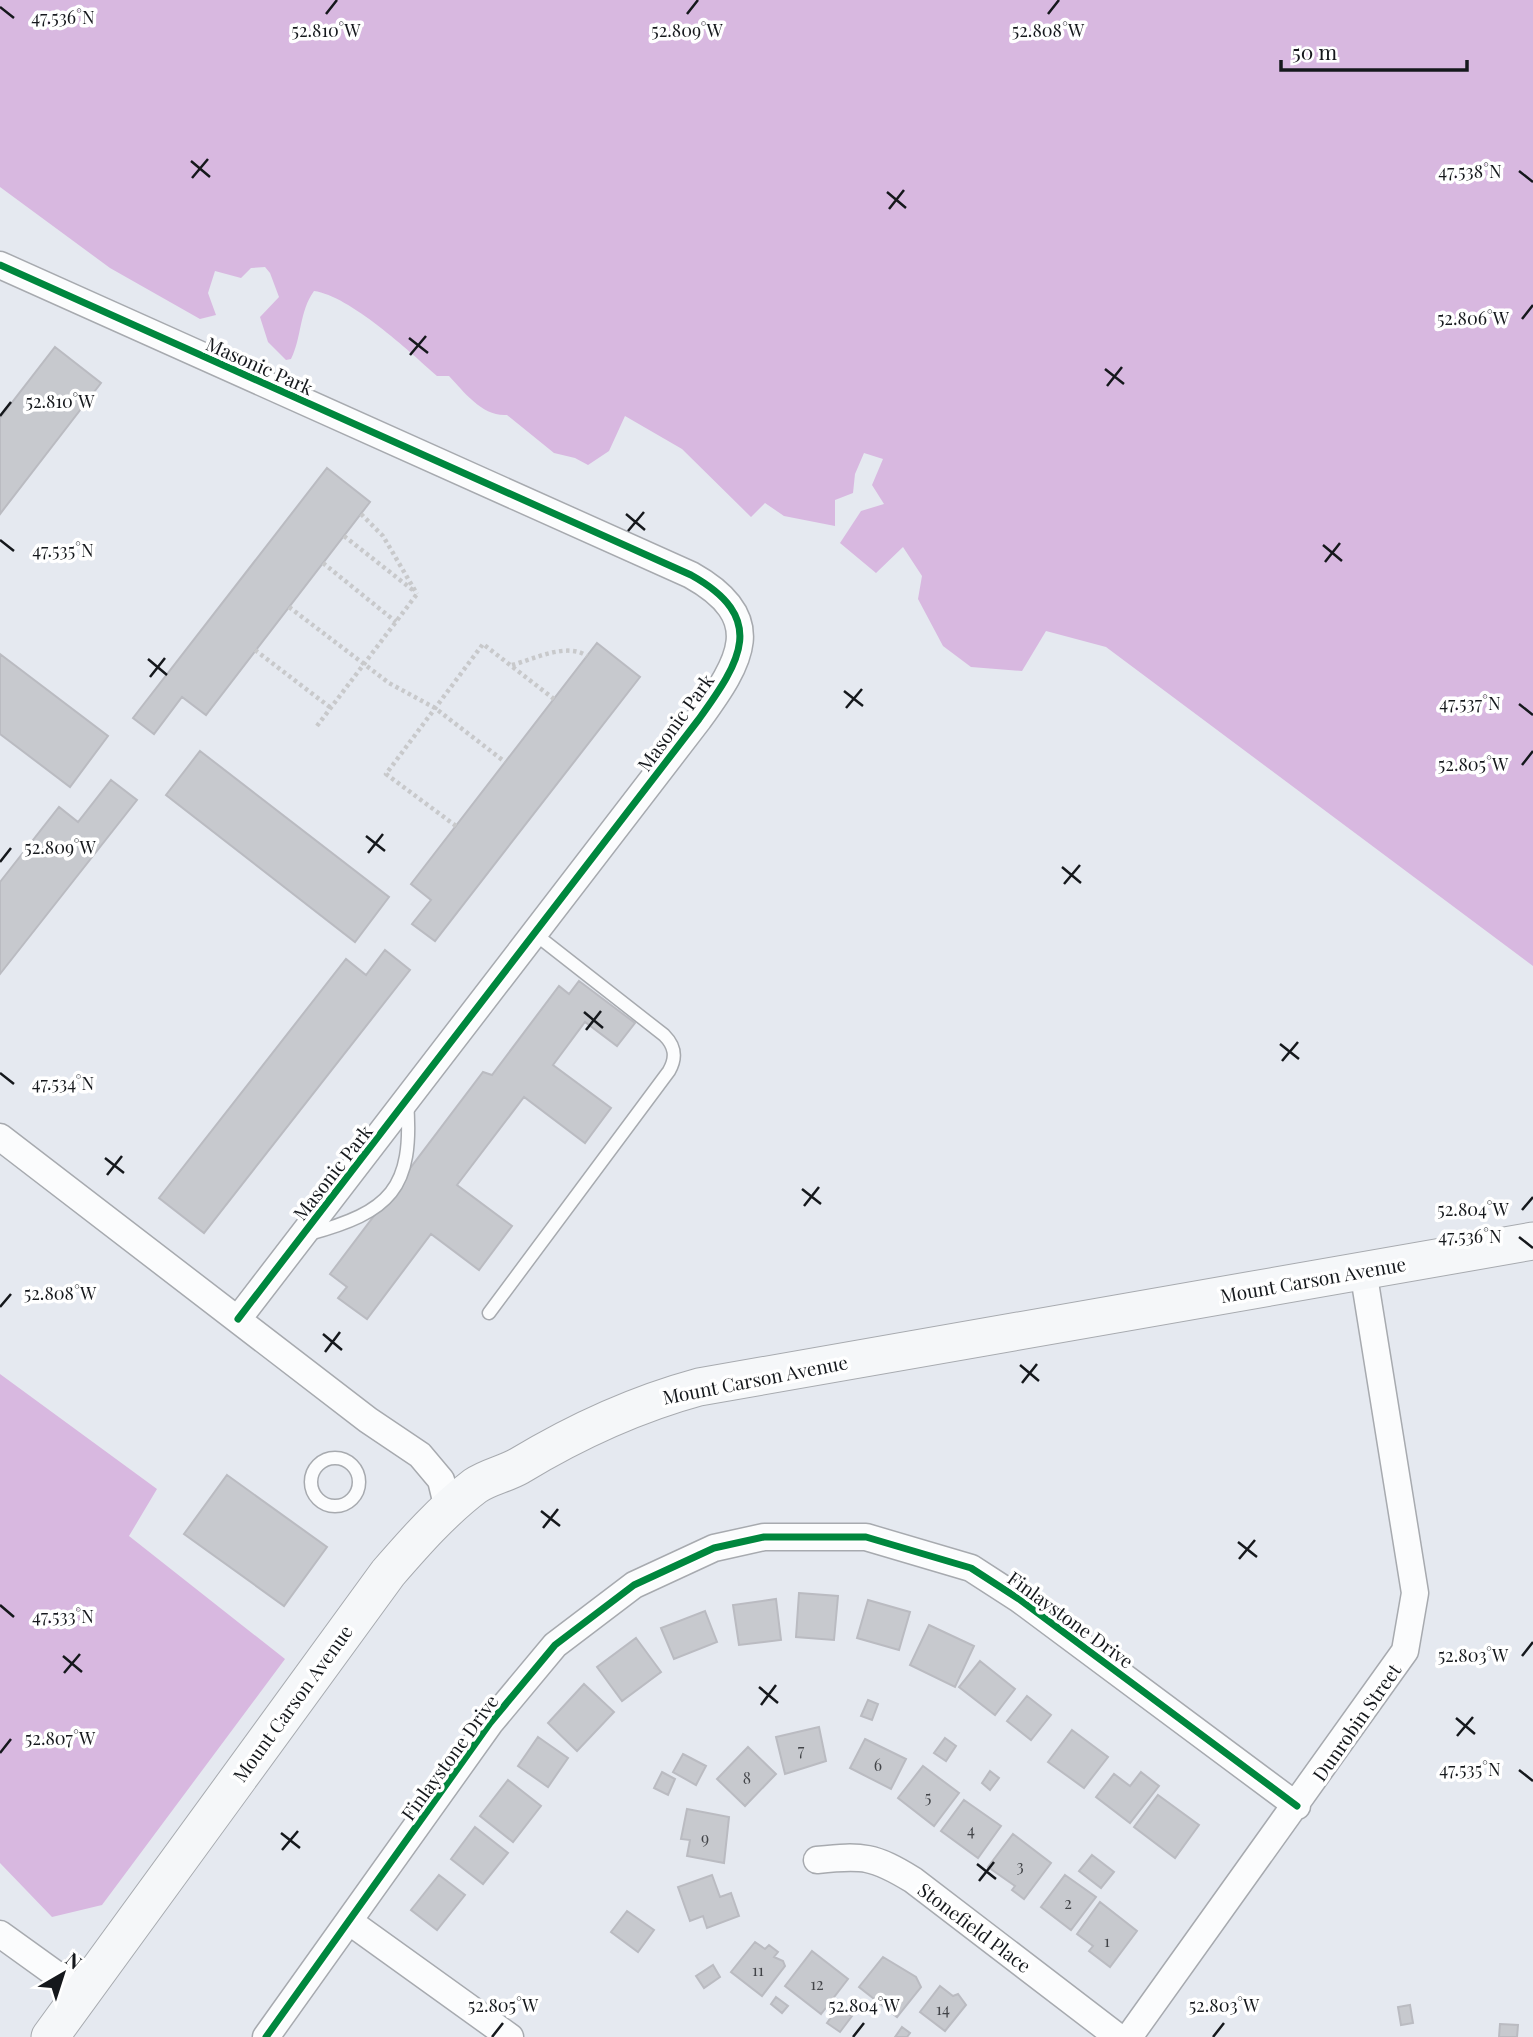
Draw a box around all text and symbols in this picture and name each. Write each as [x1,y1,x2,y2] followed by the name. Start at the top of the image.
[31,5,95,29] text: 47.536°N
[291,18,361,42] text: 52.810°W
[651,18,724,42] text: 52.809°W
[1012,18,1085,42] text: 52.808°W
[1281,28,1466,72] scale bar
[1292,37,1338,65] text: 50 m
[1438,159,1502,183] text: 47.538°N
[1437,306,1510,330] text: 52.806°W
[202,330,318,400] street label: Masonic Park
[25,389,95,413] text: 52.810°W
[32,538,94,562] text: 47.535°N
[631,668,720,776] street label: Masonic Park
[1439,691,1501,715] text: 47.537°N
[1438,752,1509,776] text: 52.805°W
[24,835,97,859] text: 52.809°W
[32,1071,95,1095] text: 47.534°N
[286,1118,378,1225] street label: Masonic Park
[1437,1197,1509,1221] text: 52.804°W
[1438,1224,1502,1248] text: 47.536°N
[1218,1250,1408,1308] street label: Mount Carson Avenue
[24,1281,97,1305] text: 52.808°W
[660,1348,850,1410] street label: Mount Carson Avenue
[1003,1564,1139,1674] street label: Finlaystone Drive
[32,1604,94,1628] text: 47.533°N
[226,1619,358,1787] street label: Mount Carson Avenue
[1438,1643,1509,1667] text: 52.803°W
[1306,1658,1406,1786] street label: Dunrobin Street
[394,1689,504,1825] street label: Finlaystone Drive
[25,1726,96,1750] text: 52.807°W
[798,1739,805,1760] house number: 7
[874,1754,882,1775] house number: 6
[1439,1757,1501,1781] text: 47.535°N
[743,1767,751,1788] house number: 8
[925,1786,931,1807] house number: 5
[967,1819,975,1840] house number: 4
[701,1827,709,1848] house number: 9
[1016,1855,1024,1876] house number: 3
[913,1876,1037,1978] street label: Stonefield Place
[1064,1892,1072,1913] house number: 2
[1104,1930,1110,1951] house number: 1
[28,1939,98,2009] north arrow
[61,1946,88,1975] text: N
[752,1959,764,1980] house number: 11
[810,1973,824,1994] house number: 12
[468,1993,539,2017] text: 52.805°W
[828,1993,900,2017] text: 52.804°W
[1189,1993,1260,2017] text: 52.803°W
[936,1998,950,2019] house number: 14

